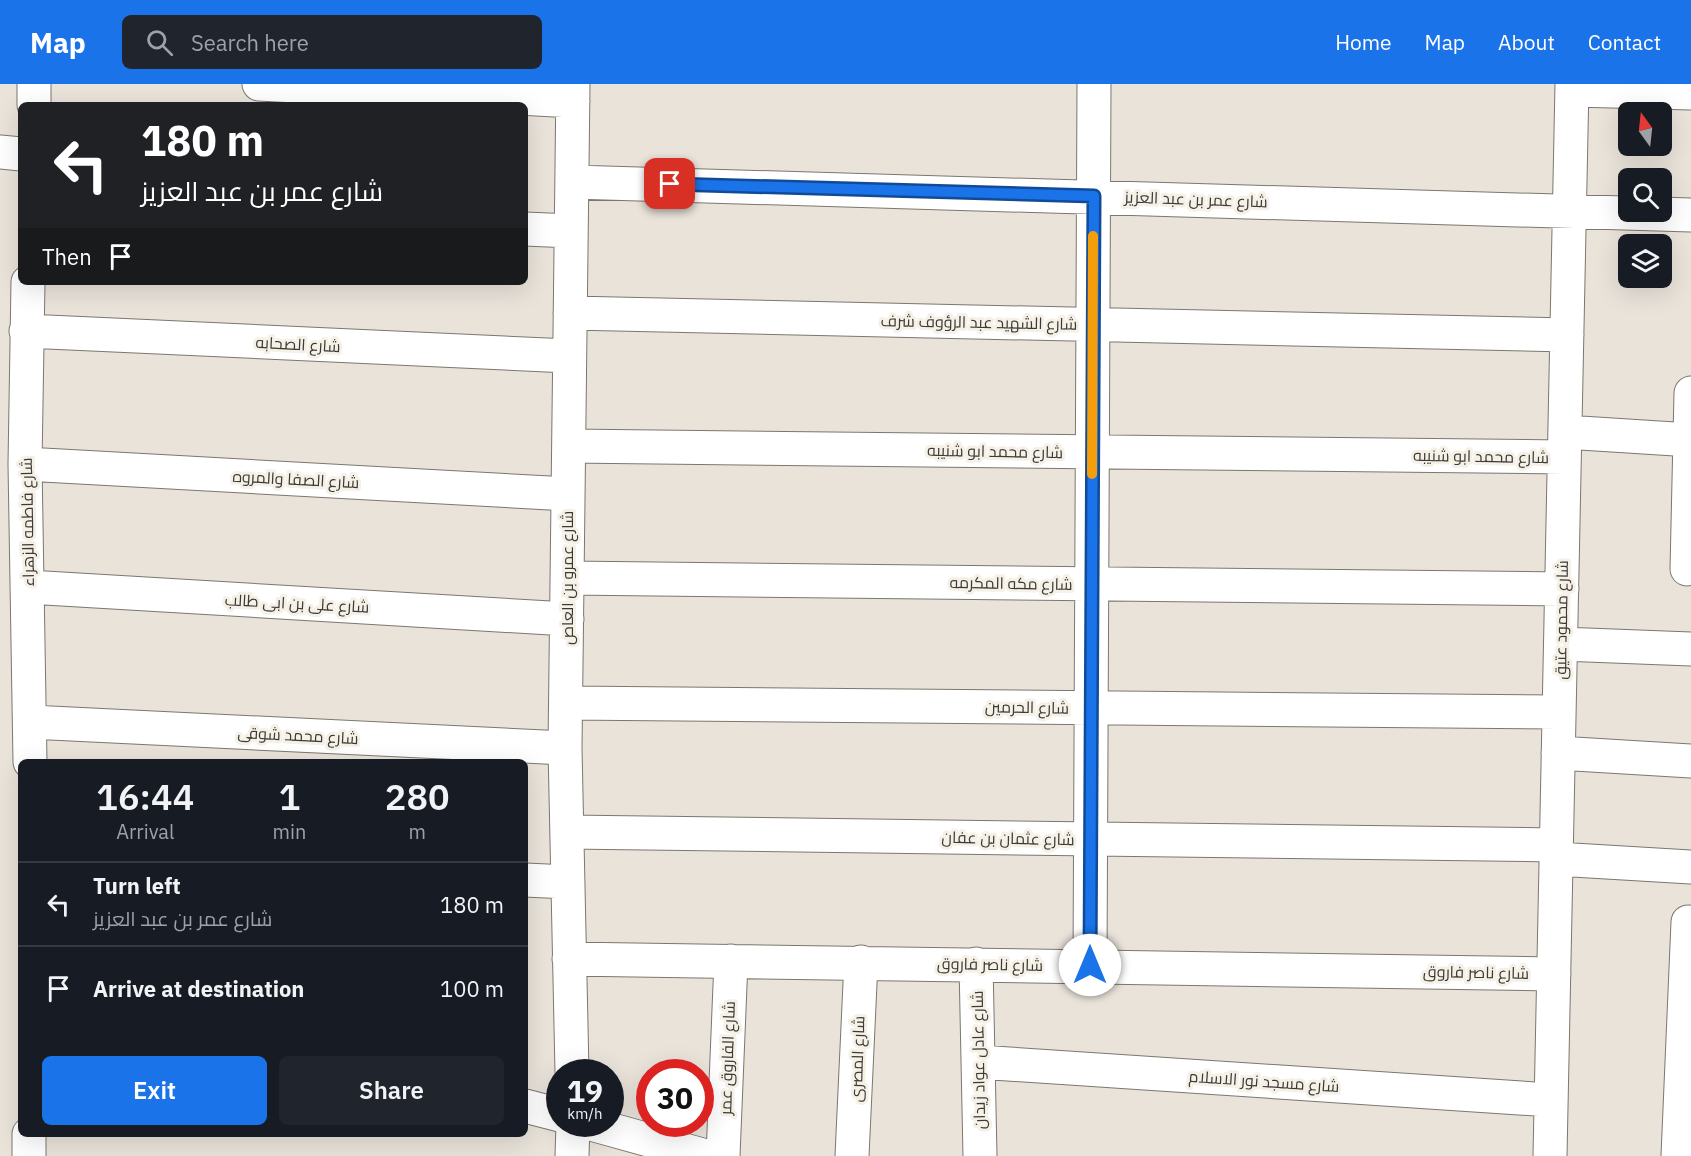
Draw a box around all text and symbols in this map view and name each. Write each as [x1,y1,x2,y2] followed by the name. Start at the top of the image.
[122,15,542,69] search box
[30,24,86,61] text: Map
[143,26,176,59] icon: search
[191,28,309,57] text: Search here
[1335,28,1392,56] text: Home
[1425,28,1465,56] text: Map
[1498,28,1555,56] text: About
[1588,28,1661,56] text: Contact
[1618,102,1672,156] north arrow
[1618,102,1672,288] map controls
[141,113,264,168] text: 180 m
[42,126,120,204] icon: left
[644,158,695,209] pin
[653,167,686,200] icon: arrive
[1618,168,1672,222] button: search
[141,173,383,208] text: شارع عمر بن عبد العزيز
[1123,186,1268,213] street label: شارع عمر بن عبد العزيز
[1618,234,1672,288] button: layers
[104,240,137,273] icon: arrive
[42,242,92,271] text: Then
[880,310,1078,336] street label: شارع الشهيد عبد الرؤوف شرف
[255,332,341,358] street label: شارع الصحابه
[927,440,1063,464] street label: شارع محمد ابو شنيبه
[1413,445,1549,469] street label: شارع محمد ابو شنيبه
[16,457,40,587] street label: شارع فاطمه الزهراء
[232,466,360,494] street label: شارع الصفا والمروه
[557,511,579,645] street label: شارع عمرو بن العاص
[1550,560,1574,680] street label: شارع محمود عتيق
[949,572,1073,596] street label: شارع مكه المكرمه
[224,589,370,619] street label: شارع على بن ابى طالب
[985,696,1069,720] street label: شارع الحرمين
[237,722,359,750] street label: شارع محمد شوقى
[96,773,194,820] text: 16:44
[279,773,300,820] text: 1
[385,773,450,820] text: 280
[116,818,174,845] text: Arrival
[273,818,306,845] text: min
[408,818,426,845] text: m
[941,827,1075,851] street label: شارع عثمان بن عفان
[93,871,181,900] text: Turn left
[42,888,75,921] icon: left
[440,890,504,919] text: 180 m
[93,905,272,932] text: شارع عمر بن عبد العزيز
[1058,933,1122,997] position arrow
[937,953,1043,977] street label: شارع ناصر فاروق
[1423,961,1529,985] street label: شارع ناصر فاروق
[42,972,75,1005] icon: arrive
[93,974,304,1003] text: Arrive at destination
[440,974,504,1003] text: 100 m
[967,990,991,1130] street label: شارع عادل عواد زيدان
[715,1001,741,1116] street label: شارع الفاروق عمر
[845,1015,871,1103] street label: شارع المصرى
[42,1056,267,1125] button: Exit
[279,1056,504,1125] button: Share
[636,1059,714,1137] speed limit sign: 30
[1188,1066,1340,1098] street label: شارع مسجد نور الاسلام
[567,1071,603,1110] text: 19
[567,1104,603,1123] text: km/h

